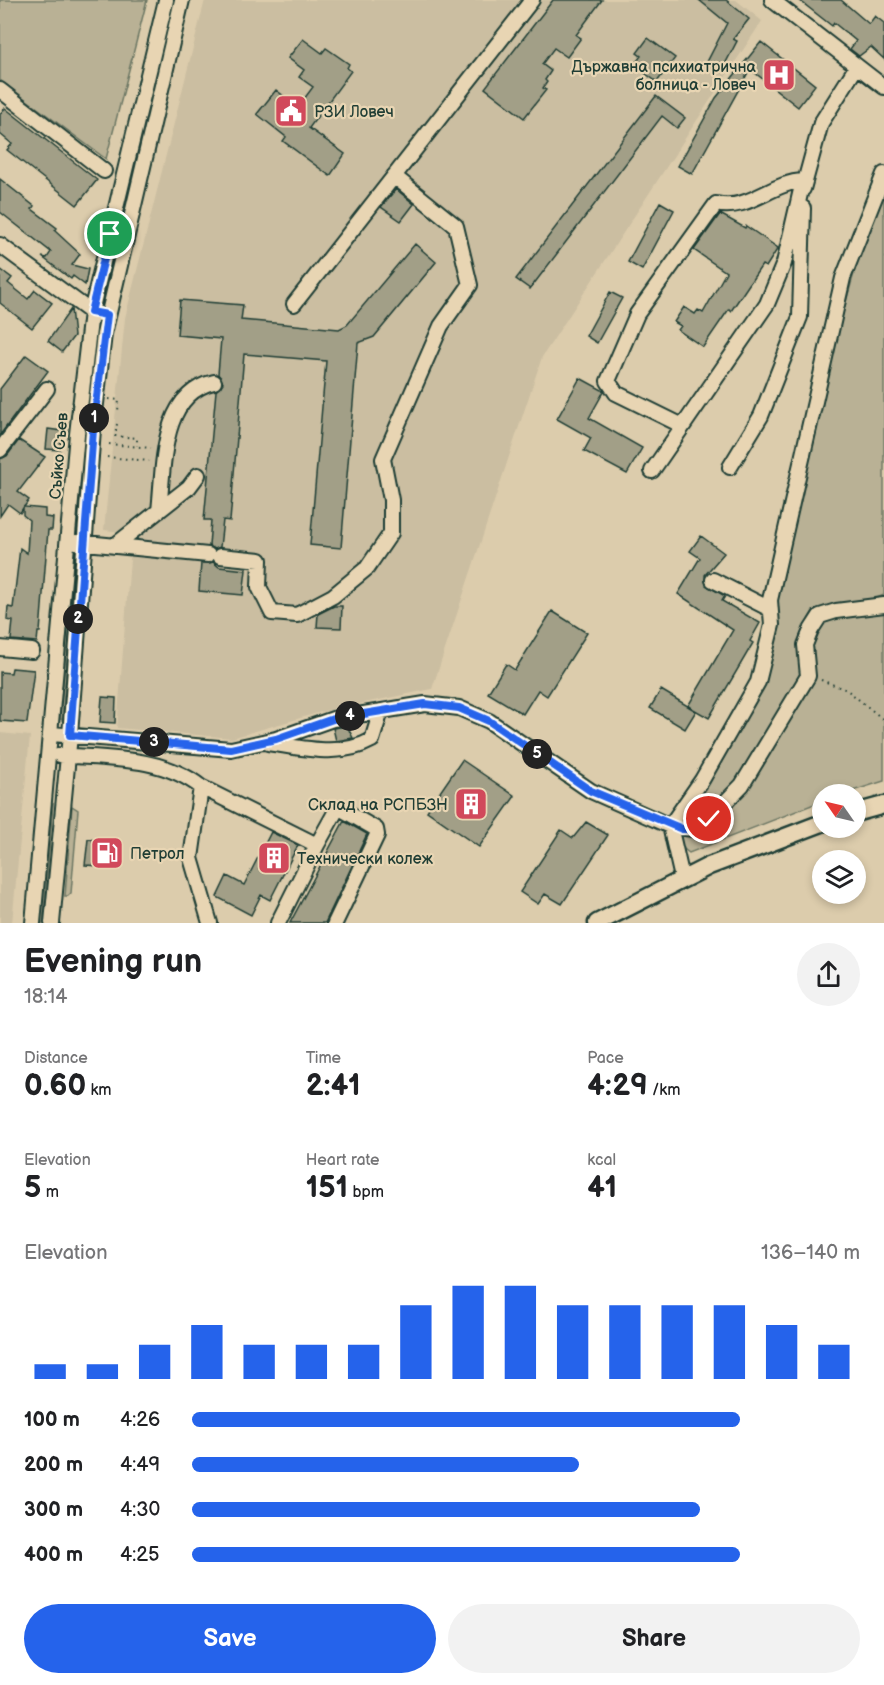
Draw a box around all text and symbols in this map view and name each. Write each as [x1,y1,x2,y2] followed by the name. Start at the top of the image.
[761,57,797,93] hospital icon: Държавна психиатрична болница - Ловеч
[572,58,757,95] place label: Държавна психиатрична болница - Ловеч
[273,93,309,129] public building icon: РЗИ Ловеч
[314,103,394,122] place label: РЗИ Ловеч
[84,208,135,259] pin
[93,217,126,250] icon: arrive
[79,403,109,433] pin: 1
[91,408,97,427] text: 1
[46,411,73,500] street label: Съйко Съев
[63,604,93,634] pin: 2
[73,609,83,628] text: 2
[335,701,365,731] pin: 4
[345,706,355,725] text: 4
[139,727,169,757] pin: 3
[149,732,159,751] text: 3
[522,739,552,769] pin: 5
[532,744,542,763] text: 5
[812,784,866,838] north arrow
[812,784,866,904] map controls
[453,786,489,822] building icon: Склад на РСПБЗН
[683,793,734,844] pin
[308,796,448,815] place label: Склад на РСПБЗН
[692,802,725,835] icon: check
[89,835,125,871] fuel station icon: Петрол
[256,840,292,876] building icon: Технически колеж
[130,845,185,864] place label: Петрол
[297,850,434,869] place label: Технически колеж
[812,850,866,904] button: layers
[24,942,202,982] text: Evening run
[797,943,860,1006] button: share
[24,985,67,1009] text: 18:14
[24,1049,88,1068] text: Distance
[306,1049,341,1068] text: Time
[587,1049,624,1068] text: Pace
[24,1068,86,1104] text: 0.60
[306,1068,361,1104] text: 2:41
[587,1068,648,1104] text: 4:29
[86,1081,112,1100] text: km
[648,1081,680,1100] text: /km
[24,1151,91,1170] text: Elevation
[306,1151,380,1170] text: Heart rate
[587,1151,616,1170] text: kcal
[24,1170,41,1206] text: 5
[306,1170,348,1206] text: 151
[587,1170,617,1206] text: 41
[41,1183,59,1202] text: m
[348,1183,384,1202] text: bpm
[24,1241,107,1265] text: Elevation
[761,1241,860,1265] text: 136–140 m
[24,1408,80,1432] text: 100 m
[120,1408,160,1432] text: 4:26
[24,1453,83,1477] text: 200 m
[120,1453,160,1477] text: 4:49
[24,1498,83,1522] text: 300 m
[120,1498,160,1522] text: 4:30
[24,1543,83,1567] text: 400 m
[120,1543,160,1567] text: 4:25
[24,1604,436,1673] button: Save
[448,1604,860,1673] button: Share

